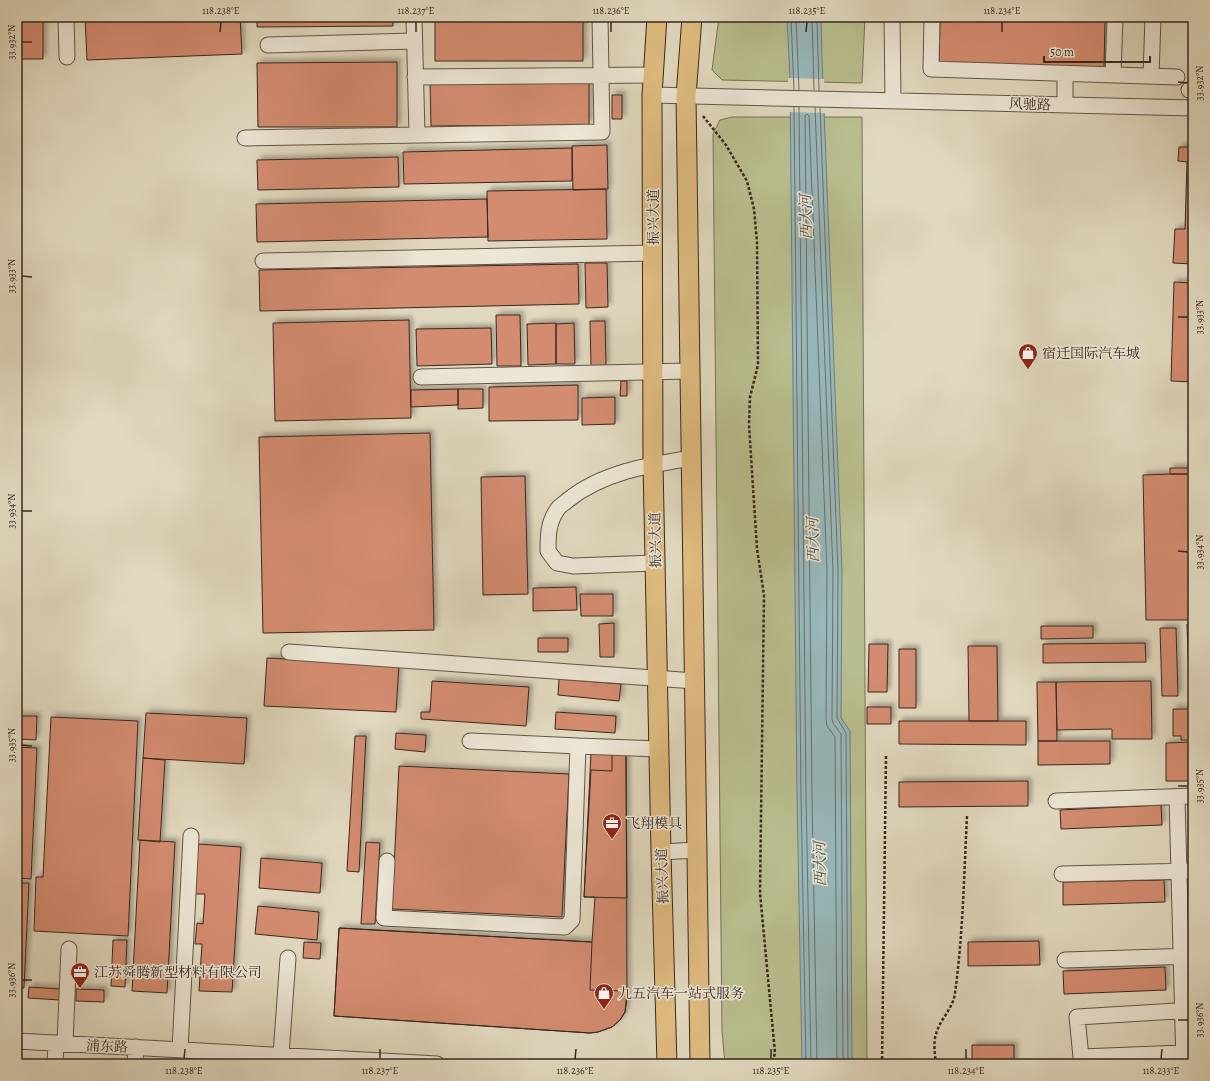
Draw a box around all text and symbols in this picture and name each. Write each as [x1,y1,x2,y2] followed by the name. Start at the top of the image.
[202,4,240,17] text: 118.238°E
[398,4,434,17] text: 118.237°E
[592,4,630,17] text: 118.236°E
[789,4,826,17] text: 118.235°E
[983,4,1021,17] text: 118.234°E
[5,24,18,60] text: 33.932°N
[1044,38,1150,64] scale bar
[1050,44,1074,60] text: 50 m
[1193,65,1206,101] text: 33.932°N
[1009,94,1051,115] street label: 风驰路
[644,189,663,245] street label: 振兴大道
[796,191,816,240] water label: 西大河
[5,259,18,293] text: 33.933°N
[1193,300,1206,334] text: 33.933°N
[1017,342,1039,370] shop icon: 宿迁国际汽车城
[1042,344,1140,363] place label: 宿迁国际汽车城
[5,494,18,528] text: 33.934°N
[646,512,665,568] street label: 振兴大道
[803,514,823,563] water label: 西大河
[1193,535,1206,569] text: 33.934°N
[5,728,18,762] text: 33.935°N
[1193,769,1206,803] text: 33.935°N
[601,812,623,840] office icon: 飞翔模具
[626,814,682,833] place label: 飞翔模具
[810,838,830,887] water label: 西大河
[652,848,673,904] street label: 振兴大道
[69,961,91,989] office icon: 江苏舜腾新型材料有限公司
[5,963,18,997] text: 33.936°N
[94,963,262,982] place label: 江苏舜腾新型材料有限公司
[593,982,615,1010] shop icon: 九五汽车一站式服务
[618,984,744,1003] place label: 九五汽车一站式服务
[1193,1003,1206,1037] text: 33.936°N
[86,1036,128,1057] street label: 浦东路
[165,1064,203,1077] text: 118.238°E
[362,1064,398,1077] text: 118.237°E
[556,1064,594,1077] text: 118.236°E
[753,1064,790,1077] text: 118.235°E
[947,1064,985,1077] text: 118.234°E
[1143,1064,1179,1077] text: 118.233°E

